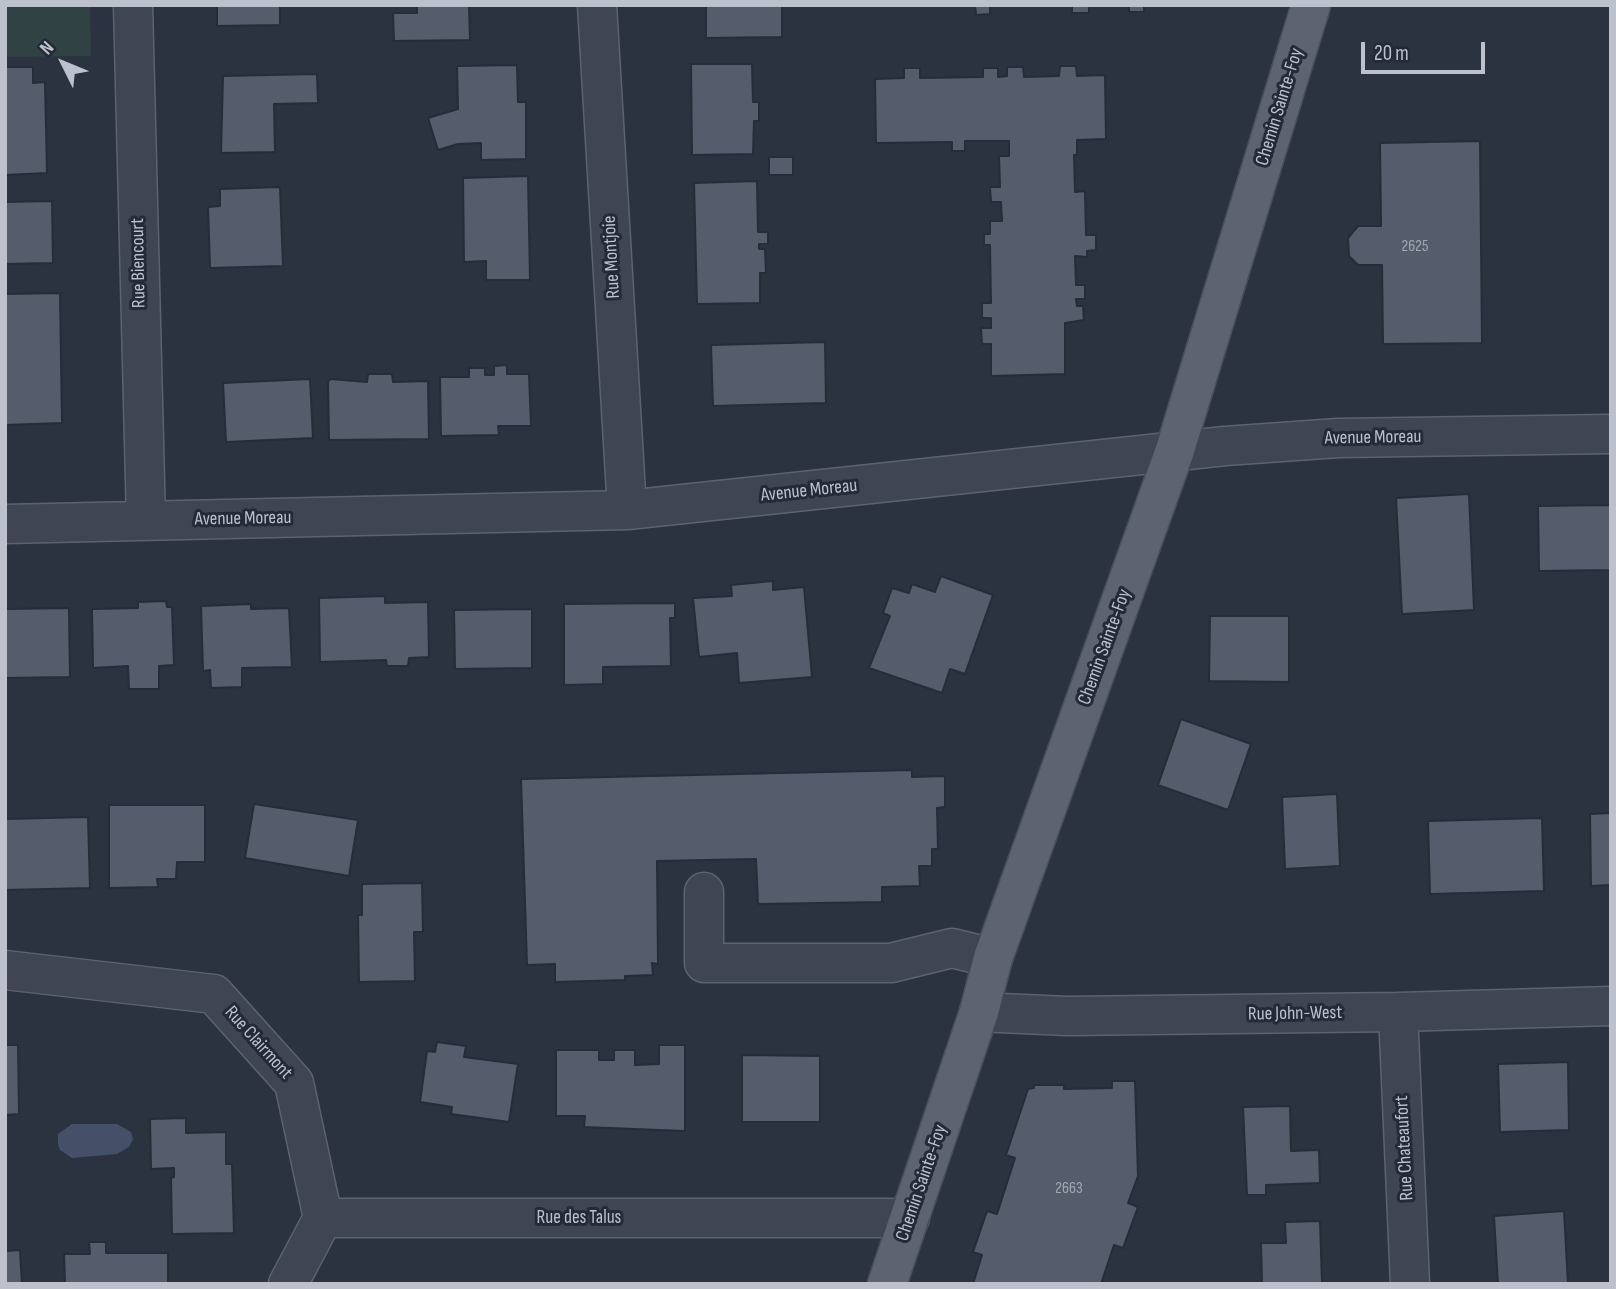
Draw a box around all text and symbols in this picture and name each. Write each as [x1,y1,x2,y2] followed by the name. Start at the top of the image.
[28,28,98,98] north arrow
[1364,28,1488,72] scale bar
[35,37,59,60] text: N
[1374,41,1409,66] text: 20 m
[1251,46,1309,168] street label: Chemin Sainte-Foy
[598,215,626,299] street label: Rue Montjoie
[127,218,151,308] street label: Rue Biencourt
[1402,237,1428,257] house number: 2625
[1324,426,1422,450] street label: Avenue Moreau
[760,475,858,507] street label: Avenue Moreau
[194,507,292,531] street label: Avenue Moreau
[1074,586,1136,708] street label: Chemin Sainte-Foy
[219,1002,297,1084] street label: Rue Clairmont
[1248,1002,1342,1026] street label: Rue John-West
[1391,1095,1419,1201] street label: Rue Chateaufort
[891,1122,953,1244] street label: Chemin Sainte-Foy
[1055,1179,1083,1199] house number: 2663
[537,1207,621,1229] street label: Rue des Talus

